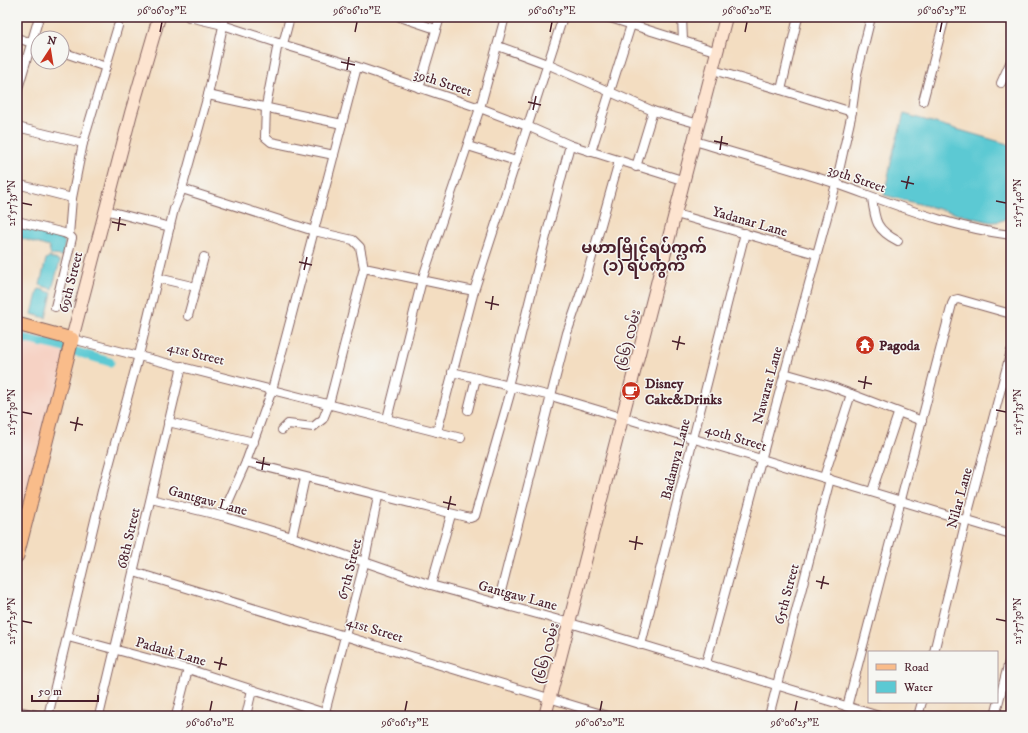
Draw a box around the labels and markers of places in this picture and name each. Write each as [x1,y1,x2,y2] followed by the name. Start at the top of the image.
[854,334,876,356] temple icon: Pagoda
[879,337,921,355] place label: Pagoda
[645,375,722,409] place label: Disney Cake&Drinks
[620,380,642,402] cafe icon: Disney Cake&Drinks

